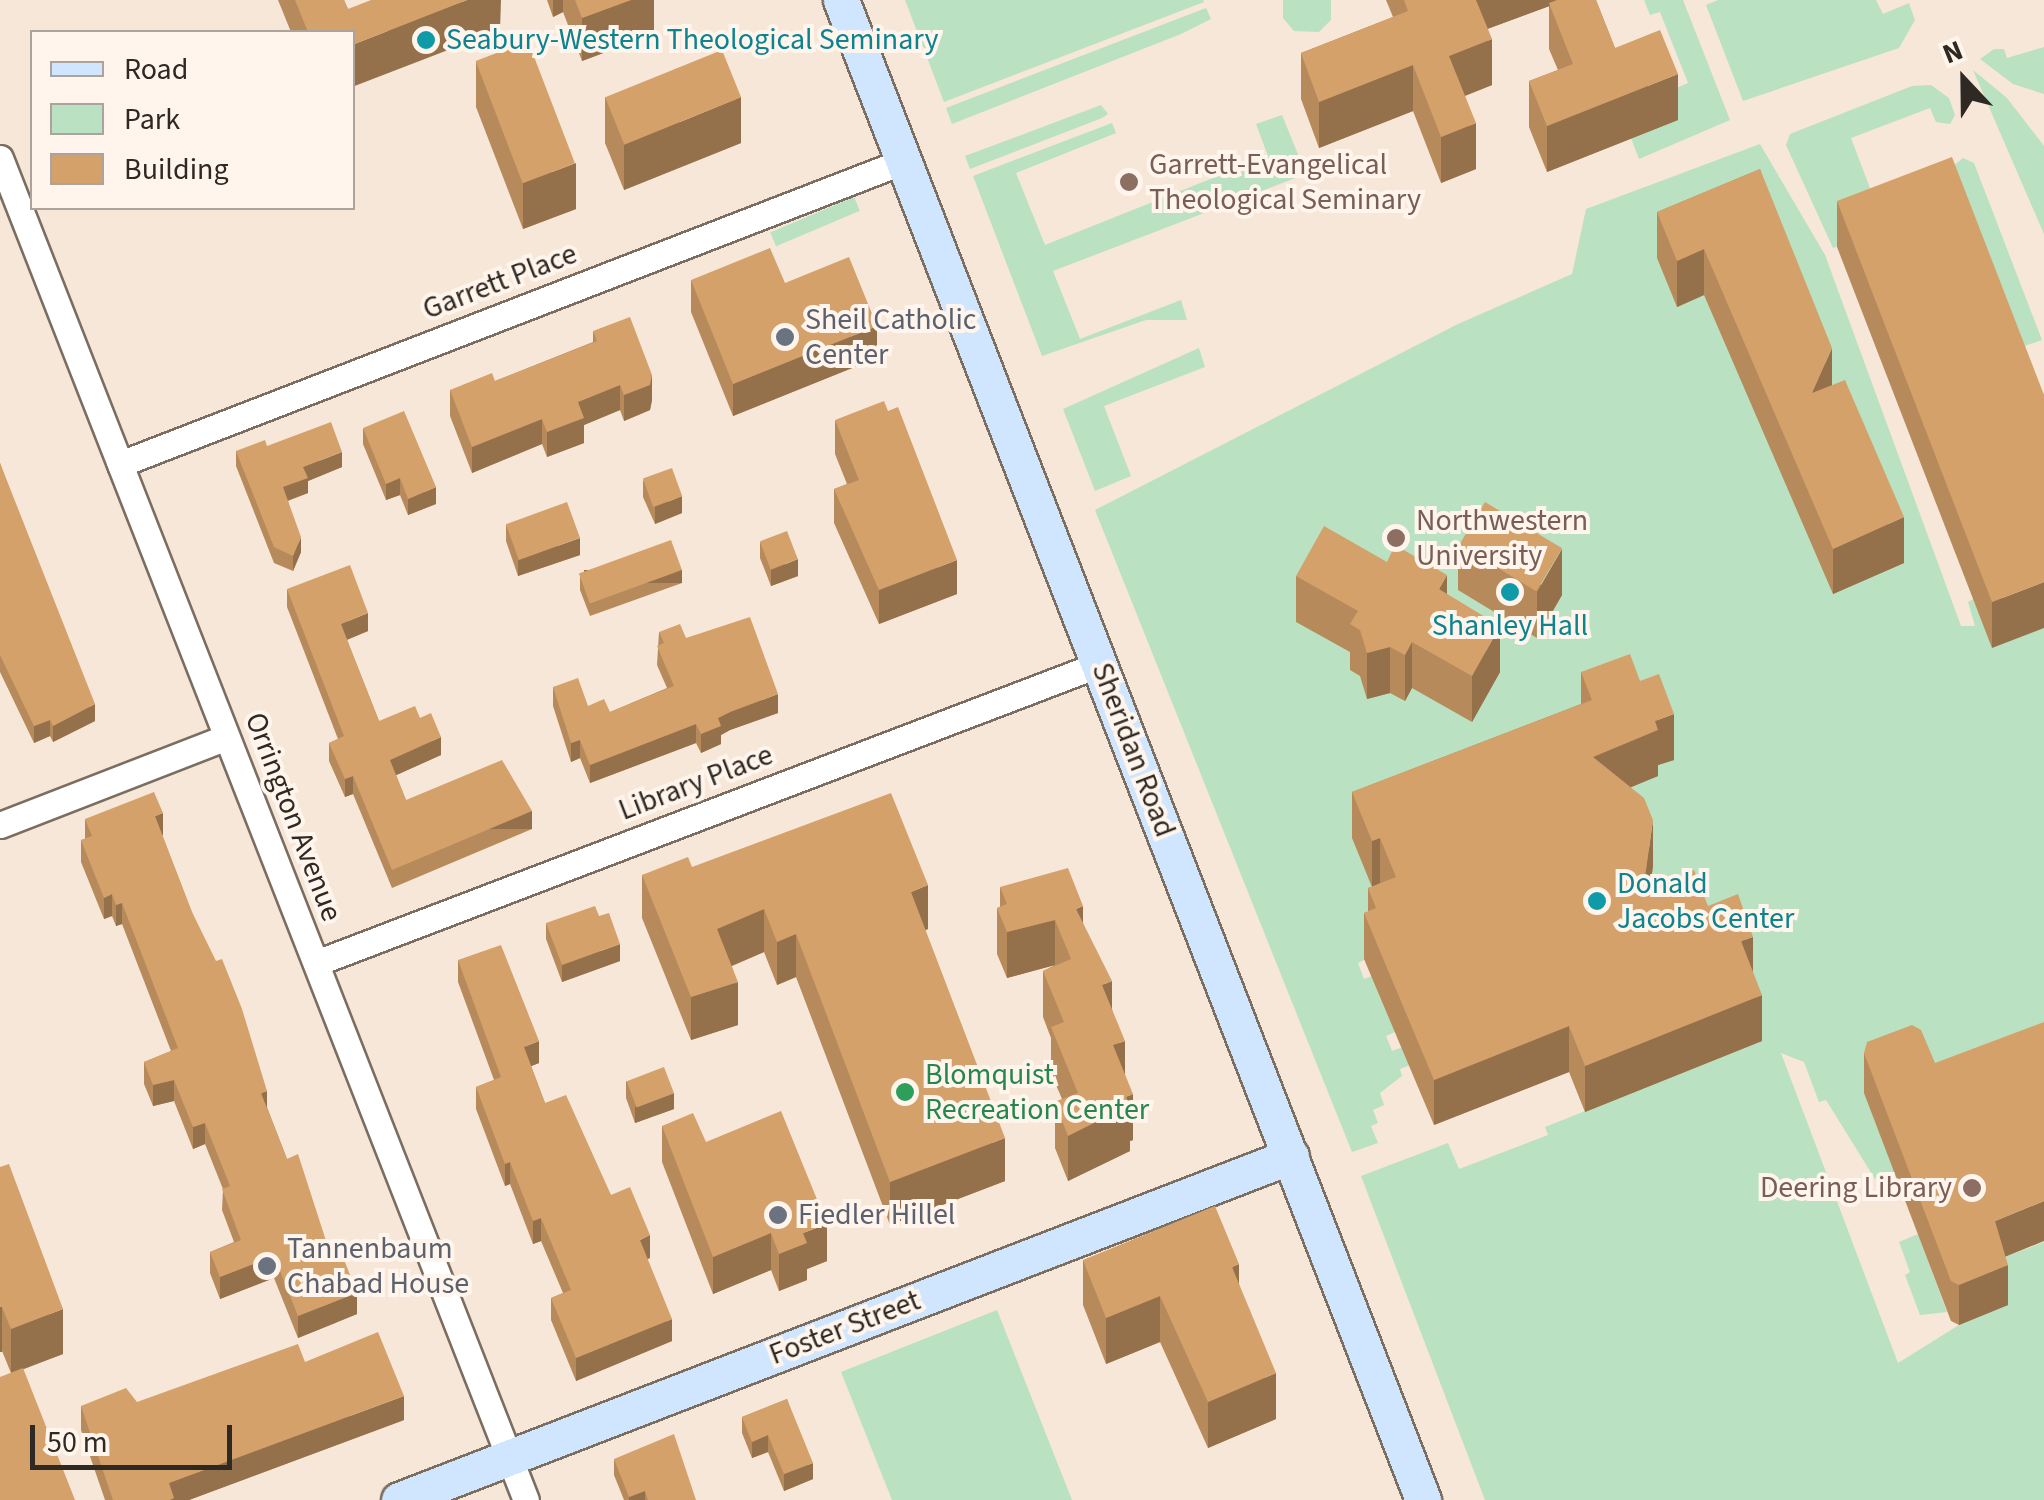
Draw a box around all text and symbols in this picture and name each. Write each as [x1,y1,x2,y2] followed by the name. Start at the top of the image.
[446,22,939,58] place label: Seabury-Western Theological Seminary
[415,29,437,51] marker: Seabury-Western Theological Seminary
[30,30,355,210] legend
[1914,30,2014,130] north arrow
[1937,30,1969,74] text: N
[124,48,188,91] text: Road
[124,98,180,141] text: Park
[1149,147,1421,218] place label: Garrett-Evangelical Theological Seminary
[124,148,229,191] text: Building
[1118,171,1140,193] marker: Garrett-Evangelical Theological Seminary
[418,236,582,328] street label: Garrett Place
[805,302,977,372] place label: Sheil Catholic Center
[774,326,796,348] marker: Sheil Catholic Center
[1416,503,1588,574] place label: Northwestern University
[1385,527,1407,549] marker: Northwestern University
[1499,581,1521,603] marker: Shanley Hall
[1432,608,1588,644] place label: Shanley Hall
[1083,658,1183,842] street label: Sheridan Road
[237,708,349,926] street label: Orrington Avenue
[614,737,778,829] street label: Library Place
[1617,866,1794,936] place label: Donald Jacobs Center
[1586,890,1608,912] marker: Donald Jacobs Center
[925,1057,1149,1128] place label: Blomquist Recreation Center
[894,1081,916,1103] marker: Blomquist Recreation Center
[1760,1170,1952,1206] place label: Deering Library
[1961,1177,1983,1199] marker: Deering Library
[798,1197,955,1233] place label: Fiedler Hillel
[767,1204,789,1226] marker: Fiedler Hillel
[287,1231,469,1302] place label: Tannenbaum Chabad House
[256,1255,278,1277] marker: Tannenbaum Chabad House
[764,1283,926,1373] street label: Foster Street
[35,1405,238,1467] scale bar
[47,1421,108,1464] text: 50 m

